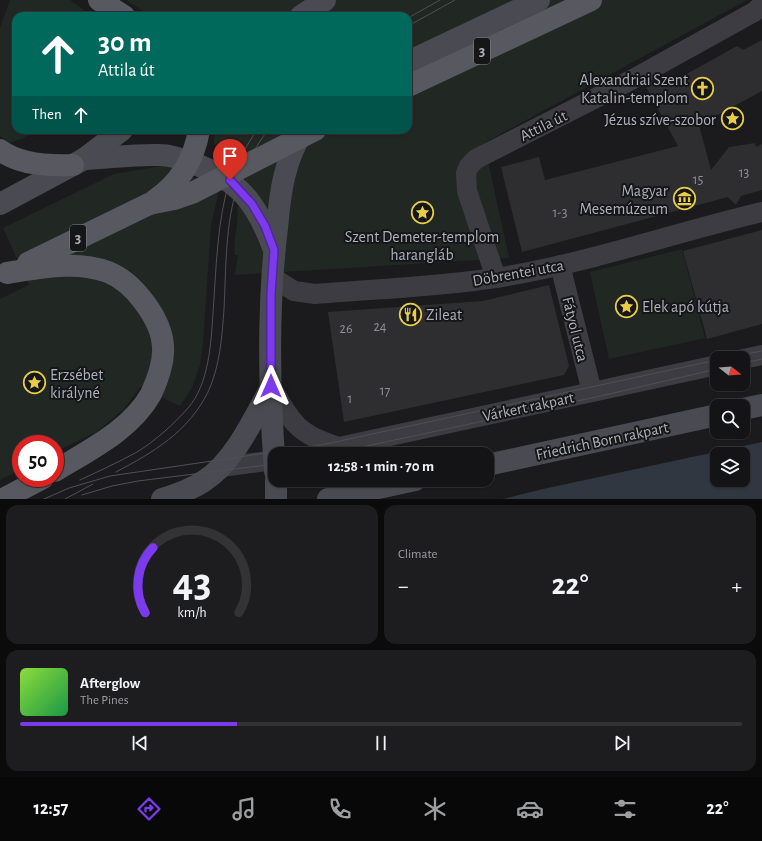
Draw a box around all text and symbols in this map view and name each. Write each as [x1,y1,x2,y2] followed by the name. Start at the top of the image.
[32,28,84,80] icon: ahead
[98,29,151,57] text: 30 m
[474,38,490,64] road number: 3
[98,62,155,80] text: Attila út
[579,72,688,106] place label: Alexandriai Szent Katalin-templom
[690,75,716,101] church icon: Alexandriai Szent Katalin-templom
[70,104,92,126] icon: ahead
[719,106,745,132] place icon: Jézus szíve-szobor
[32,107,62,122] text: Then
[517,108,570,144] street label: Attila út
[604,112,717,128] place label: Jézus szíve-szobor
[213,139,247,180] pin
[219,145,241,167] icon: arrive
[739,166,750,180] house number: 13
[693,173,703,187] house number: 15
[580,183,669,217] place label: Magyar Mesemúzeum
[671,186,697,212] museum icon: Magyar Mesemúzeum
[409,200,435,226] place icon: Szent Demeter-templom harangláb
[553,206,568,220] house number: 1-3
[70,225,86,251] road number: 3
[345,229,499,263] place label: Szent Demeter-templom harangláb
[471,257,565,289] street label: Döbrentei utca
[613,293,639,319] place icon: Elek apó kútja
[558,295,591,364] street label: Fátyol utca
[642,299,729,316] place label: Elek apó kútja
[398,301,424,327] restaurant icon: Zileat
[426,307,462,323] place label: Zileat
[373,320,387,334] house number: 24
[340,322,352,336] house number: 26
[710,351,750,391] north arrow
[710,351,750,487] map controls
[250,365,292,407] position arrow
[50,367,103,402] place label: Erzsébet királyné
[21,370,47,396] place icon: Erzsébet királyné
[380,384,390,398] house number: 17
[481,389,575,424] street label: Várkert rakpart
[348,392,352,406] house number: 1
[710,399,750,439] button: search
[535,419,670,463] street label: Friedrich Born rakpart
[12,435,64,487] speed limit sign: 50
[710,447,750,487] button: layers
[328,459,434,474] text: 12:58 · 1 min · 70 m
[398,548,437,561] text: Climate
[173,562,211,603] text: 43
[551,570,589,600] text: 22°
[398,575,409,597] text: −
[731,575,742,597] text: +
[177,605,207,619] text: km/h
[80,676,140,691] text: Afterglow
[80,694,129,707] text: The Pines
[129,732,151,754] icon: previous
[370,732,392,754] icon: pause
[611,732,633,754] icon: next
[135,795,163,823] icon: directions
[230,795,258,823] icon: music
[326,795,354,823] icon: phone
[421,795,449,823] icon: climate
[516,795,544,823] icon: car
[611,795,639,823] icon: filters
[34,800,68,818] text: 12:57
[706,800,728,818] text: 22°

